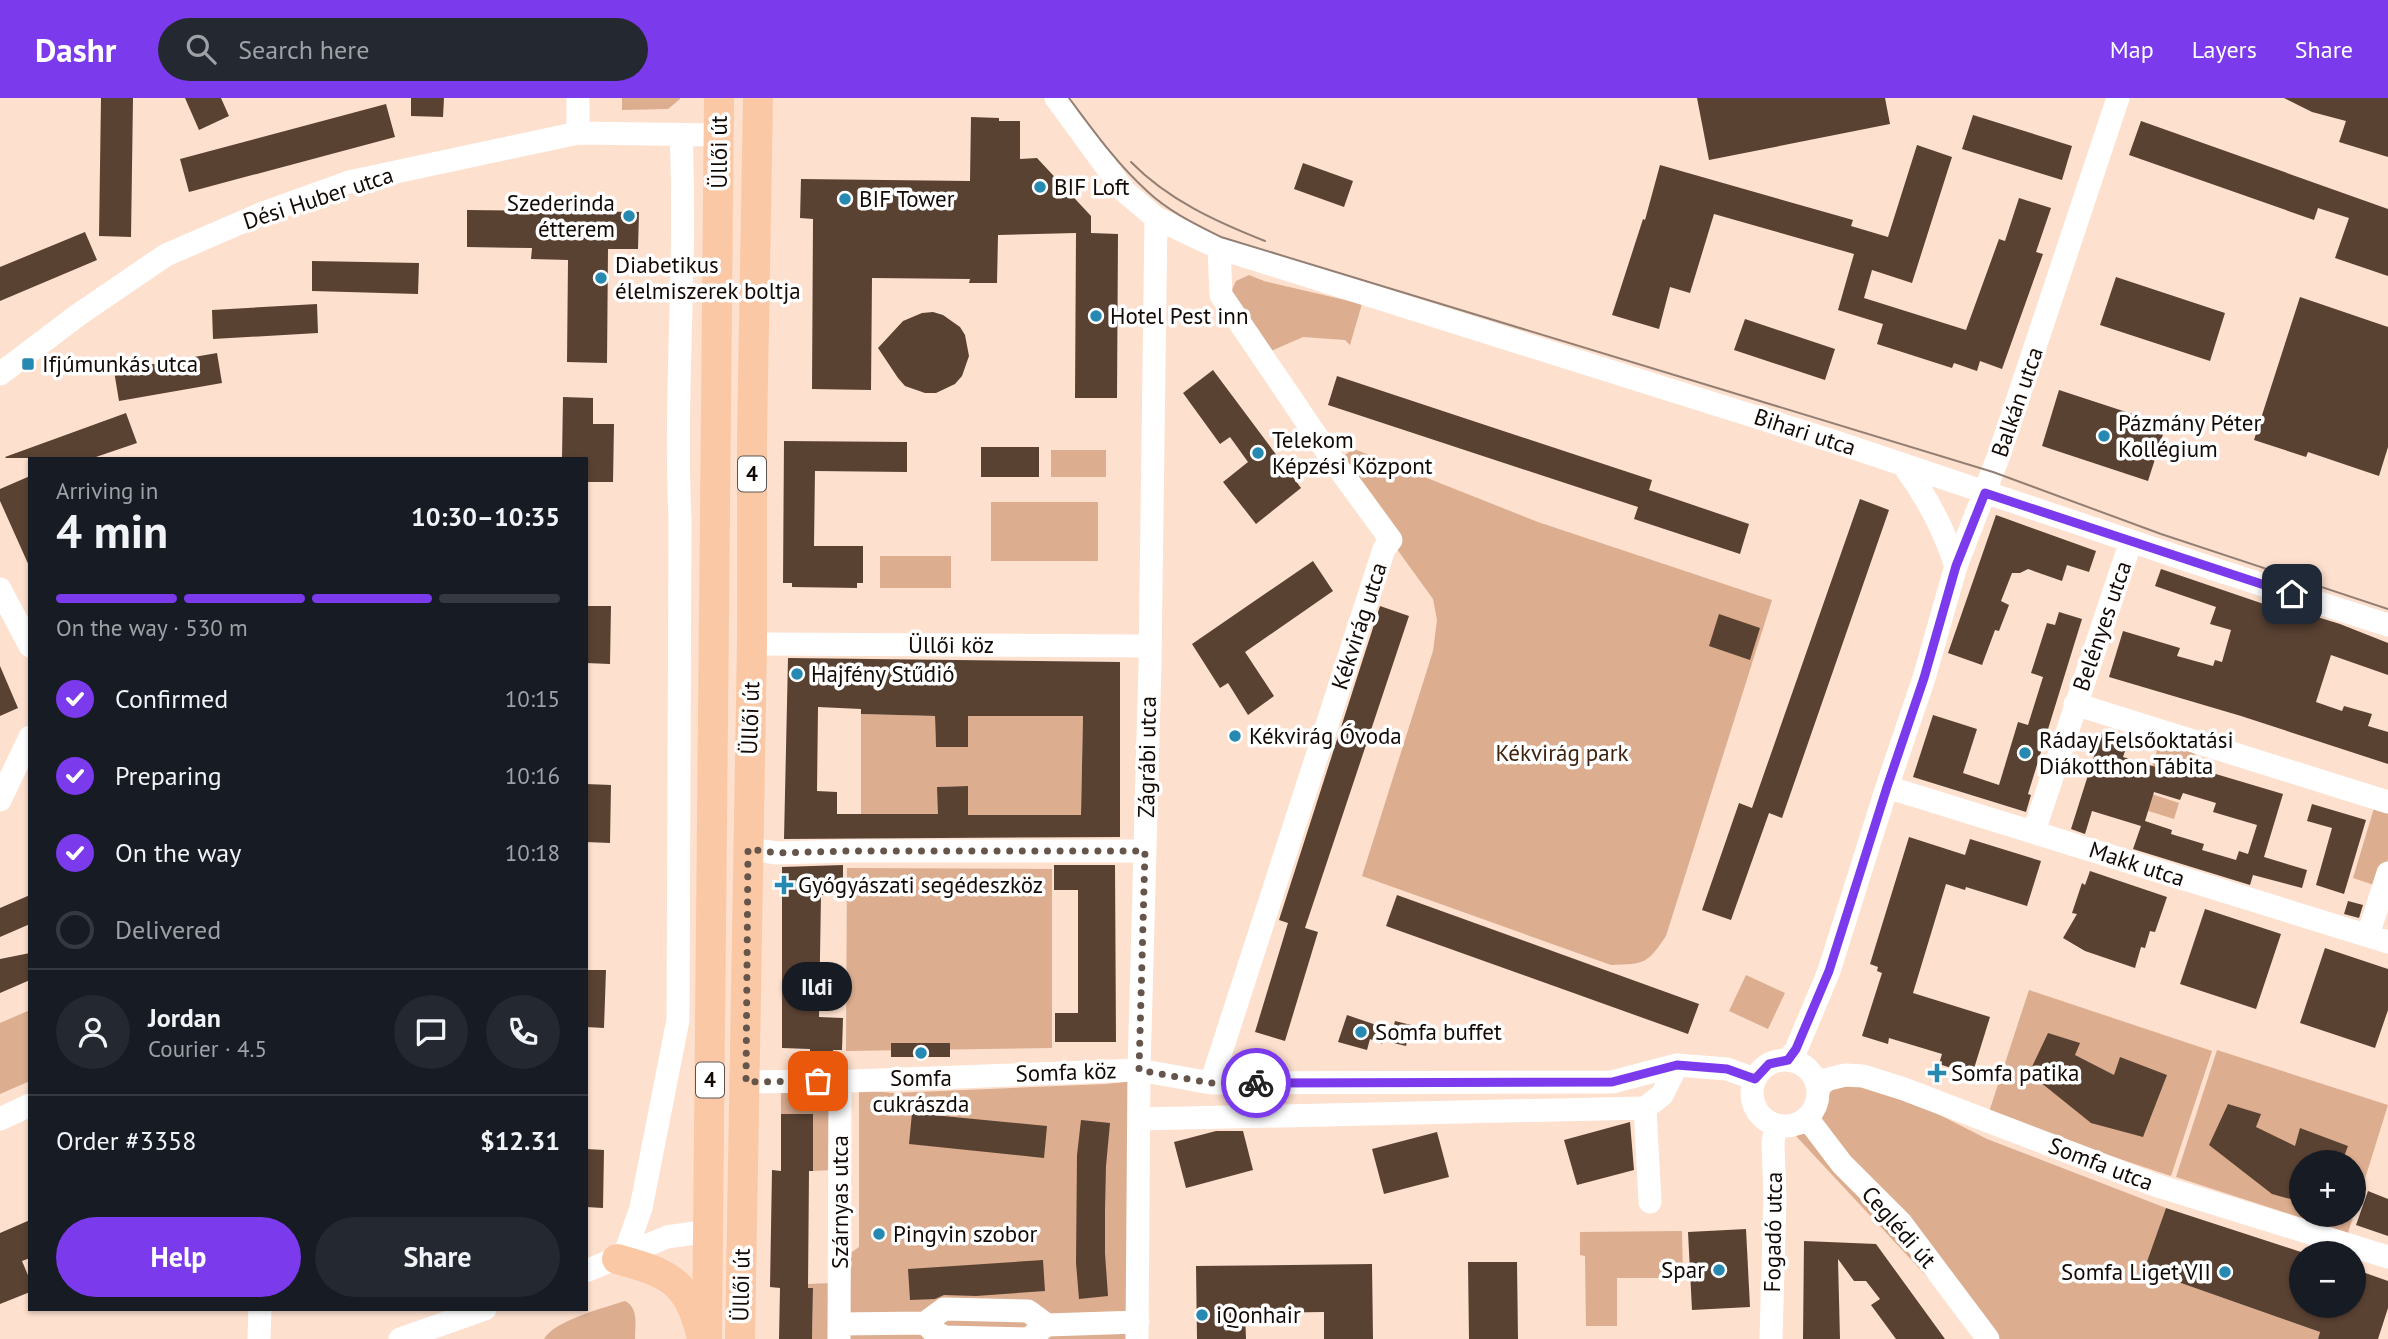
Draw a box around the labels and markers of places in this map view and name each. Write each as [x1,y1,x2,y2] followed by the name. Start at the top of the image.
[1054,172,1130,201] place label: BIF Loft
[1032,179,1048,195] marker: BIF Loft
[859,184,955,213] place label: BIF Tower
[507,188,615,243] place label: Szederinda étterem
[837,191,853,207] marker: BIF Tower
[621,208,637,224] marker: Szederinda étterem
[615,250,801,305] place label: Diabetikus élelmiszerek boltja
[593,270,609,286] marker: Diabetikus élelmiszerek boltja
[1110,301,1249,330] place label: Hotel Pest inn
[1088,308,1104,324] marker: Hotel Pest inn
[42,349,198,378] place label: Ifjúmunkás utca
[20,356,36,372] marker: Ifjúmunkás utca
[2118,408,2261,463] place label: Pázmány Péter Kollégium
[1272,425,1433,480] place label: Telekom Képzési Központ
[2096,428,2112,444] marker: Pázmány Péter Kollégium
[1250,445,1266,461] marker: Telekom Képzési Központ
[2262,564,2322,624] pin
[811,659,955,688] place label: Hajfény Stűdió
[789,666,805,682] marker: Hajfény Stűdió
[1249,721,1402,750] place label: Kékvirág Óvoda
[2039,725,2234,780] place label: Ráday Felsőoktatási Diákotthon Tábita
[1227,728,1243,744] marker: Kékvirág Óvoda
[2017,745,2033,761] marker: Ráday Felsőoktatási Diákotthon Tábita
[798,870,1043,899] place label: Gyógyászati segédeszköz
[776,877,792,893] marker: Gyógyászati segédeszköz
[783,962,853,1011] callout: Ildi
[1375,1017,1502,1046] place label: Somfa buffet
[1353,1024,1369,1040] marker: Somfa buffet
[913,1045,929,1061] marker: Somfa cukrászda
[788,1051,848,1111] pin
[1951,1058,2079,1087] place label: Somfa patika
[873,1063,969,1118] place label: Somfa cukrászda
[1929,1065,1945,1081] marker: Somfa patika
[893,1219,1038,1248] place label: Pingvin szobor
[871,1226,887,1242] marker: Pingvin szobor
[1661,1255,1705,1284] place label: Spar
[2061,1257,2211,1286] place label: Somfa Liget VII
[1711,1262,1727,1278] marker: Spar
[2217,1264,2233,1280] marker: Somfa Liget VII
[1216,1300,1301,1329] place label: iQonhair
[1194,1307,1210,1323] marker: iQonhair

